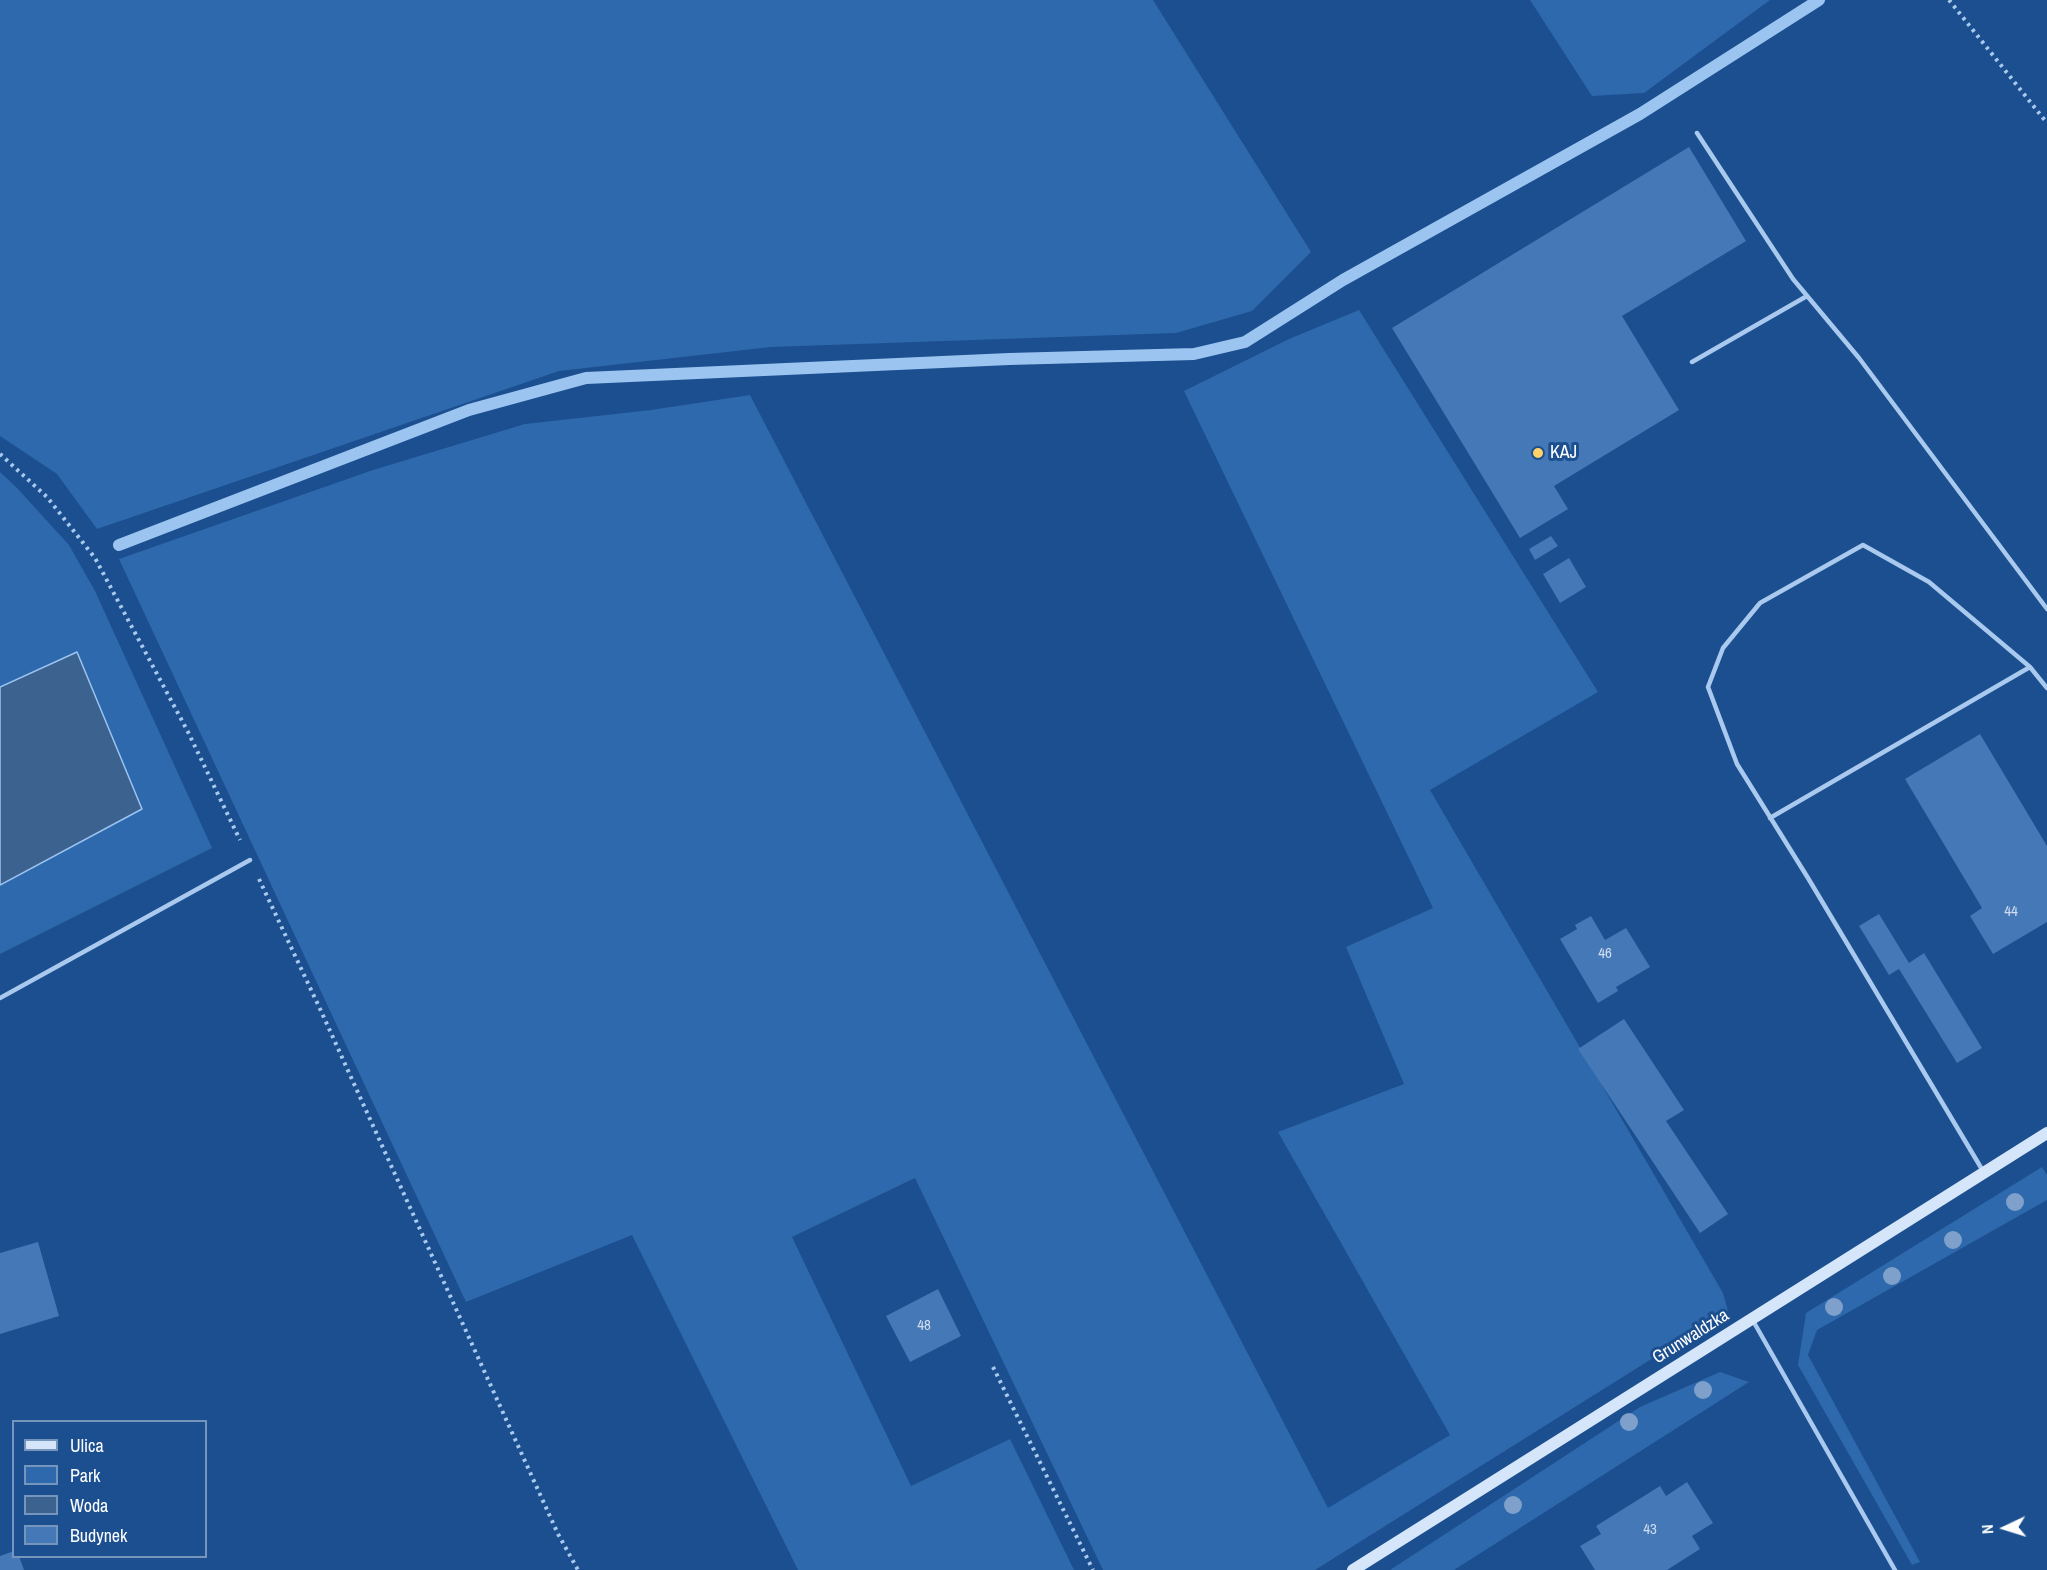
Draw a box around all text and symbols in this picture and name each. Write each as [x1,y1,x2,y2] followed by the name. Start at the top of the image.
[1550,442,1577,464] place label: KAJ
[1531,446,1545,460] marker: KAJ
[2004,903,2018,921] house number: 44
[1598,945,1612,963] house number: 46
[1649,1305,1733,1369] street label: Grunwaldzka
[917,1317,931,1335] house number: 48
[12,1420,207,1558] legend
[70,1433,104,1458] text: Ulica
[70,1463,100,1488] text: Park
[70,1493,108,1518] text: Woda
[1975,1498,2035,1558] north arrow
[1643,1521,1657,1539] house number: 43
[70,1523,127,1548] text: Budynek
[1976,1524,1998,1535] text: N

